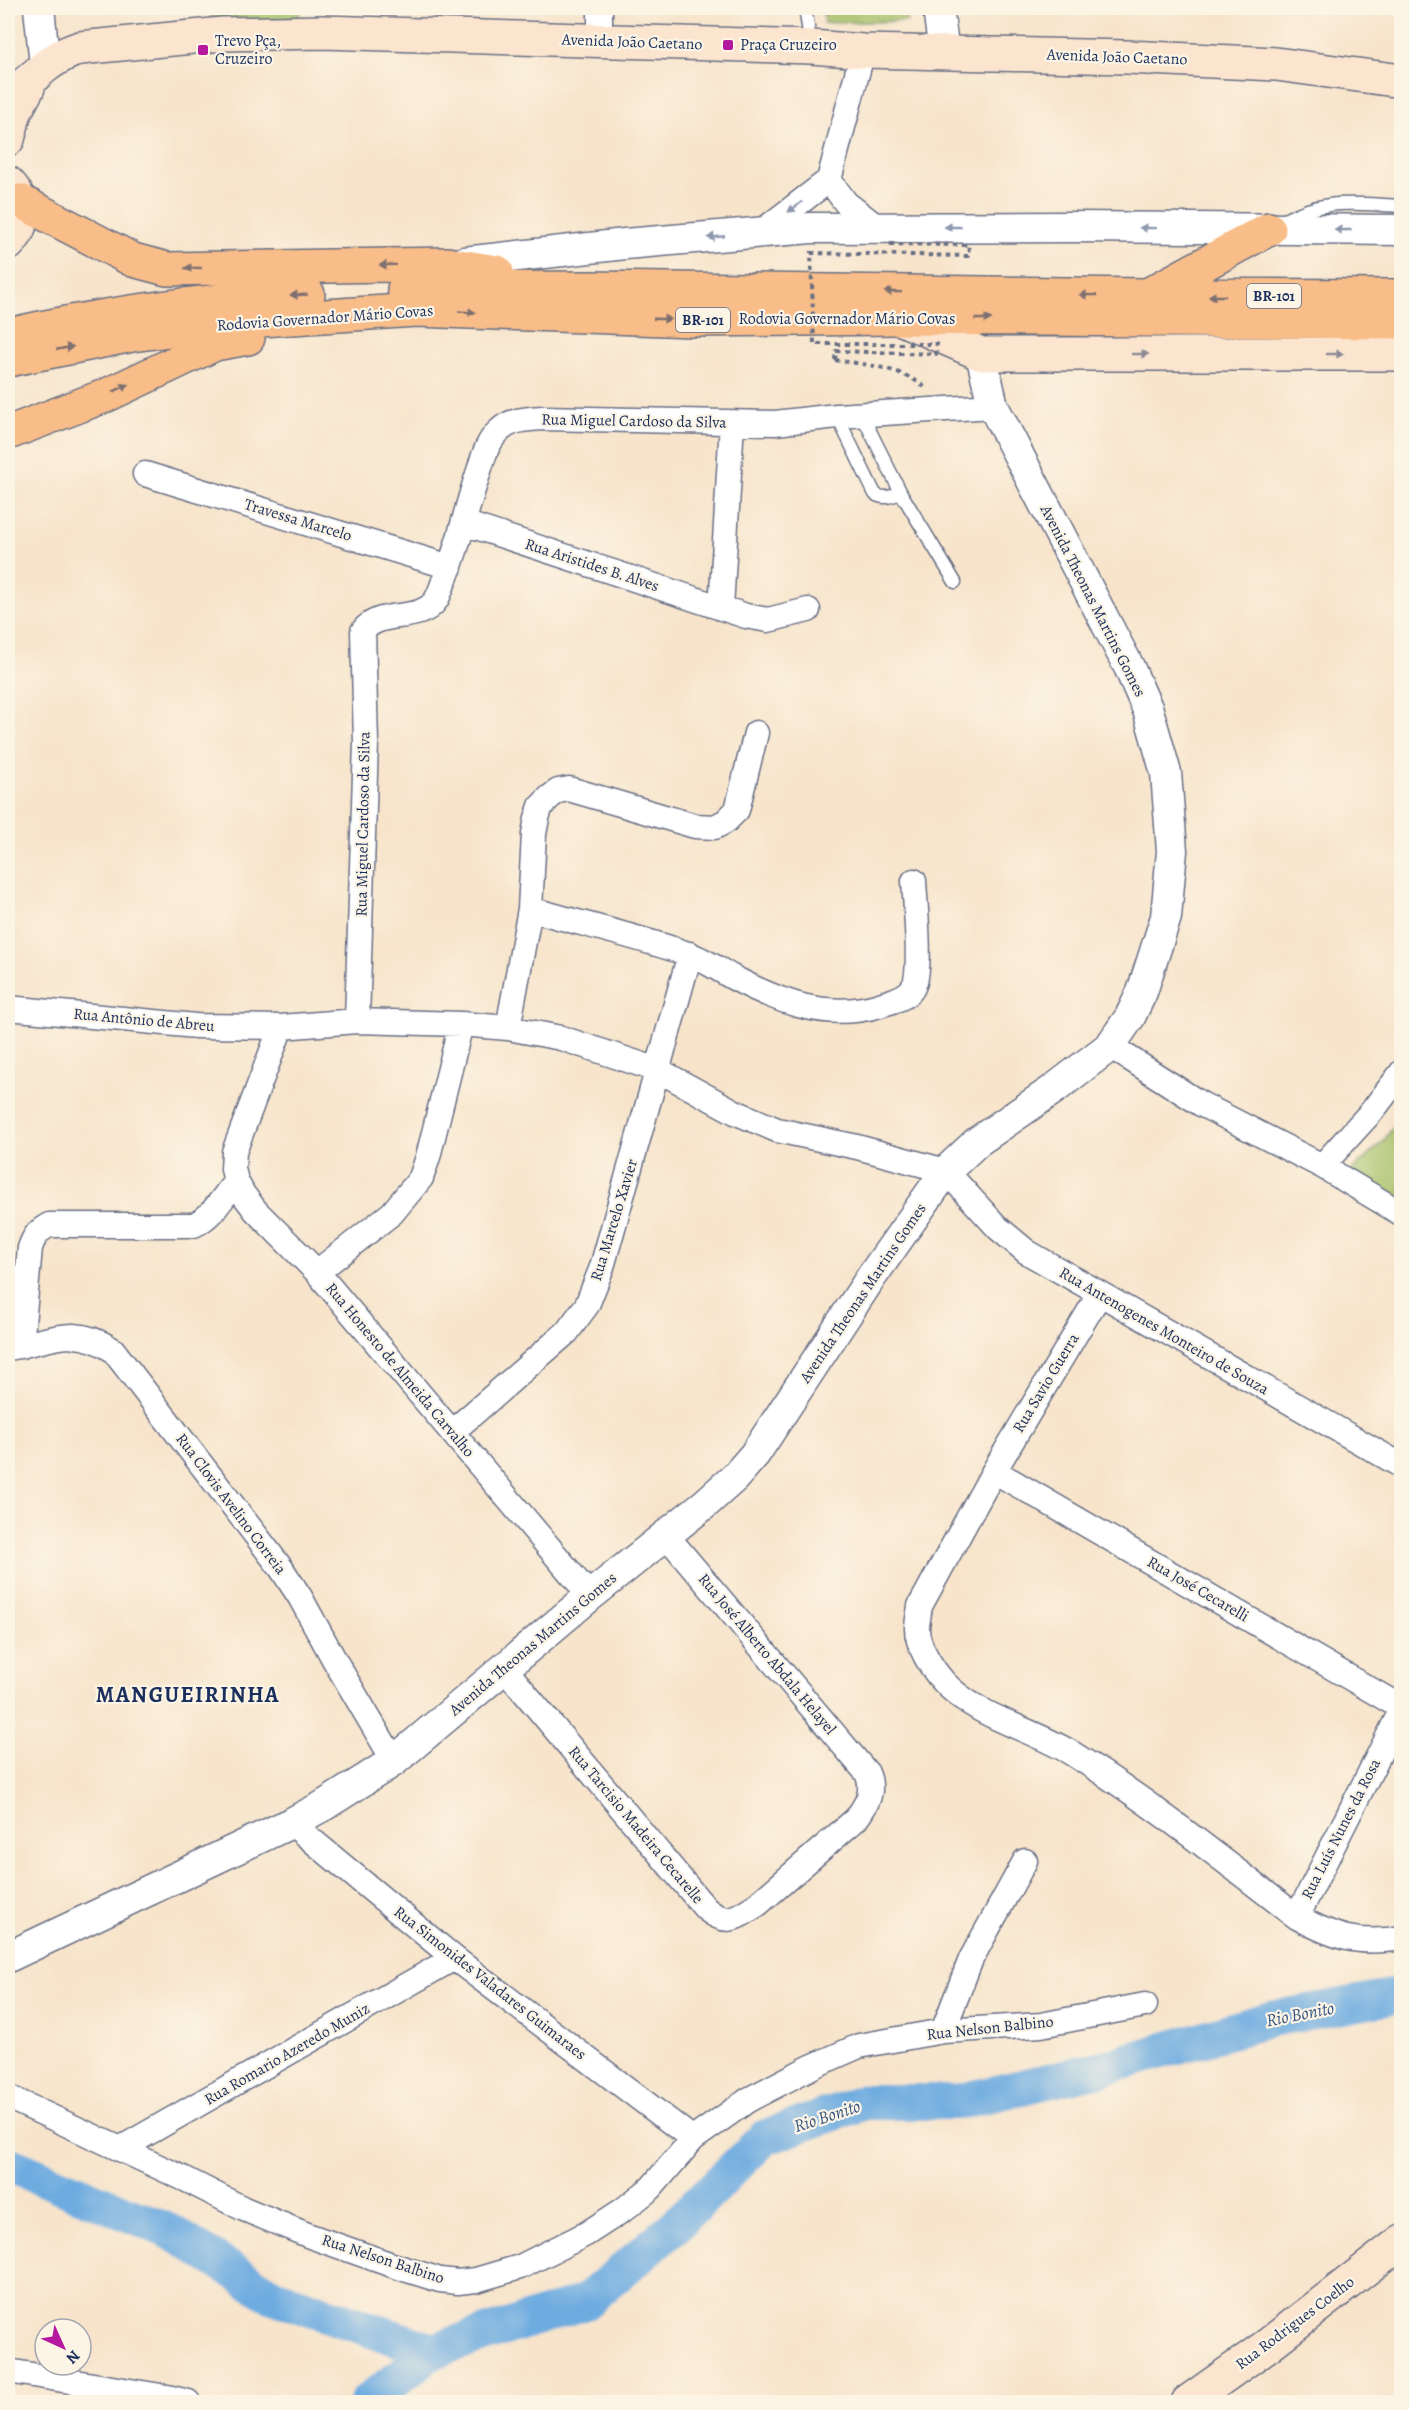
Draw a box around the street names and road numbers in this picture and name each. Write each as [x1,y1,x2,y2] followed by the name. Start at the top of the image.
[560,29,703,55] street label: Avenida João Caetano
[1045,44,1188,70] street label: Avenida João Caetano
[1247,284,1301,308] road number: BR-101
[216,299,434,337] street label: Rodovia Governador Mário Covas
[676,308,730,332] road number: BR-101
[739,308,955,330] street label: Rodovia Governador Mário Covas
[541,408,727,434] street label: Rua Miguel Cardoso da Silva
[242,493,354,547] street label: Travessa Marcelo
[1034,500,1151,701] street label: Avenida Theonas Martins Gomes
[522,533,662,597] street label: Rua Aristides B. Alves
[350,731,376,917] street label: Rua Miguel Cardoso da Silva
[72,1003,216,1037] street label: Rua Antônio de Abreu
[585,1156,643,1284] street label: Rua Marcelo Xavier
[794,1199,932,1388] street label: Avenida Theonas Martins Gomes
[1055,1262,1273,1401] street label: Rua Antenogenes Monteiro de Souza
[320,1278,480,1462] street label: Rua Honesto de Almeida Carvalho
[1008,1329,1085,1437] street label: Rua Savio Guerra
[171,1429,292,1580] street label: Rua Clovis Avelino Correia
[1143,1551,1253,1627] street label: Rua José Cecarelli
[444,1567,622,1721] street label: Avenida Theonas Martins Gomes
[693,1569,841,1739] street label: Rua José Alberto Abdala Helayel
[563,1741,709,1909] street label: Rua Tarcisio Madeira Cecarelle
[1296,1754,1386,1903] street label: Rua Luís Nunes da Rosa
[389,1901,591,2065] street label: Rua Simonides Valadares Guimaraes
[200,1998,374,2110] street label: Rua Romario Azeredo Muniz
[925,2010,1055,2046] street label: Rua Nelson Balbino
[319,2229,447,2289] street label: Rua Nelson Balbino
[1231,2271,1359,2375] street label: Rua Rodrigues Coelho

